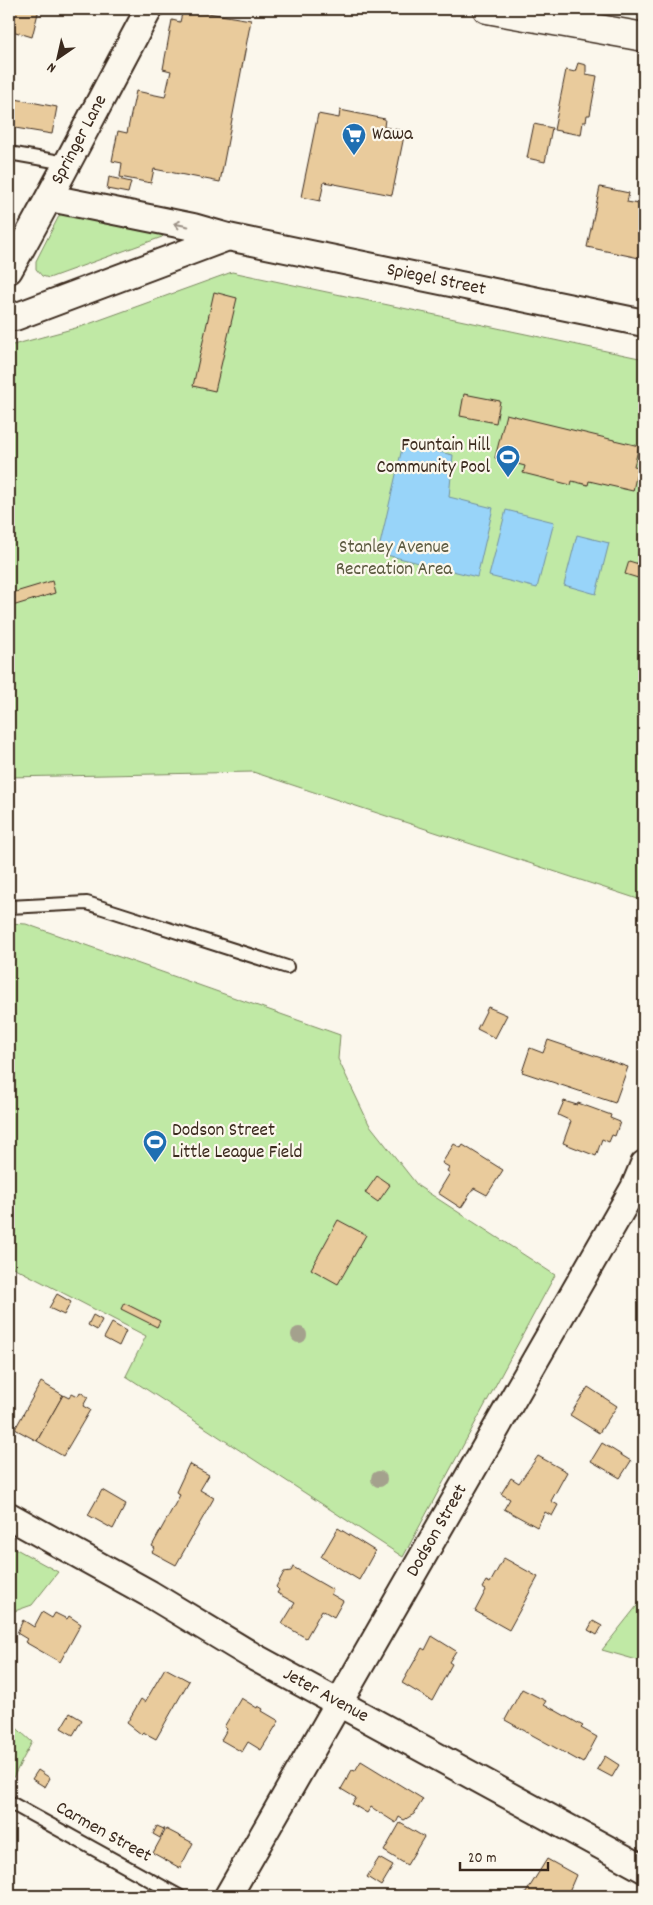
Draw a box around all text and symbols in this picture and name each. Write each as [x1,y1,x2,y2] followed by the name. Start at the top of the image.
[32,32,82,82] north arrow
[43,57,60,77] text: N
[45,90,115,190] street label: Springer Lane
[341,122,367,156] supermarket icon: Wawa
[372,122,414,149] place label: Wawa
[174,220,190,229] one-way arrow
[384,257,488,303] street label: Spiegel Street
[376,433,490,482] place label: Fountain Hill Community Pool
[495,444,521,478] sports icon: Fountain Hill Community Pool
[336,535,453,584] park label: Stanley Avenue Recreation Area
[172,1118,303,1167] place label: Dodson Street Little League Field
[142,1129,168,1163] sports icon: Dodson Street Little League Field
[400,1479,475,1582] street label: Dodson Street
[278,1661,373,1730] street label: Jeter Avenue
[50,1795,156,1871] street label: Carmen Street
[460,1840,548,1872] scale bar
[468,1848,496,1870] text: 20 m

